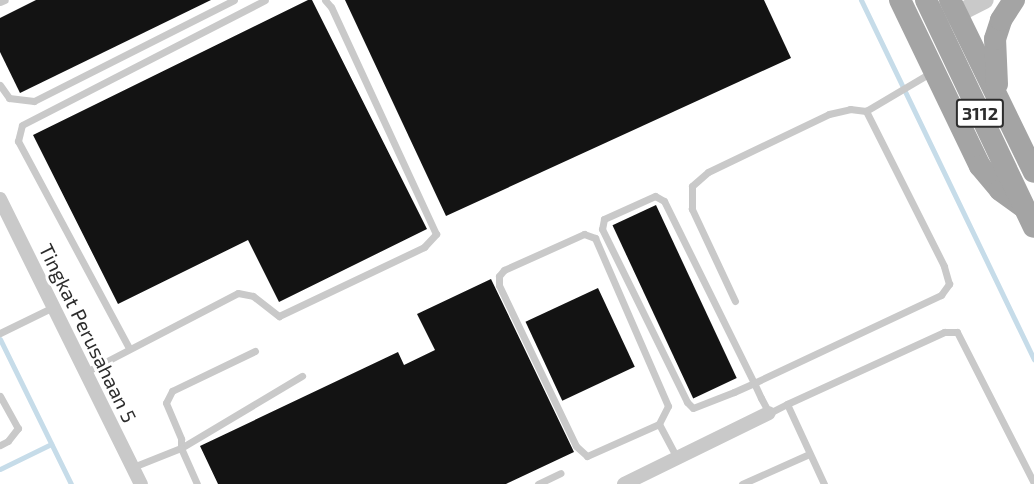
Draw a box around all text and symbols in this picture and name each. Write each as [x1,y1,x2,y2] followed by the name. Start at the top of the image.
[954,98,1006,128] road number: 3112
[34,240,142,426] street label: Tingkat Perusahaan 5

